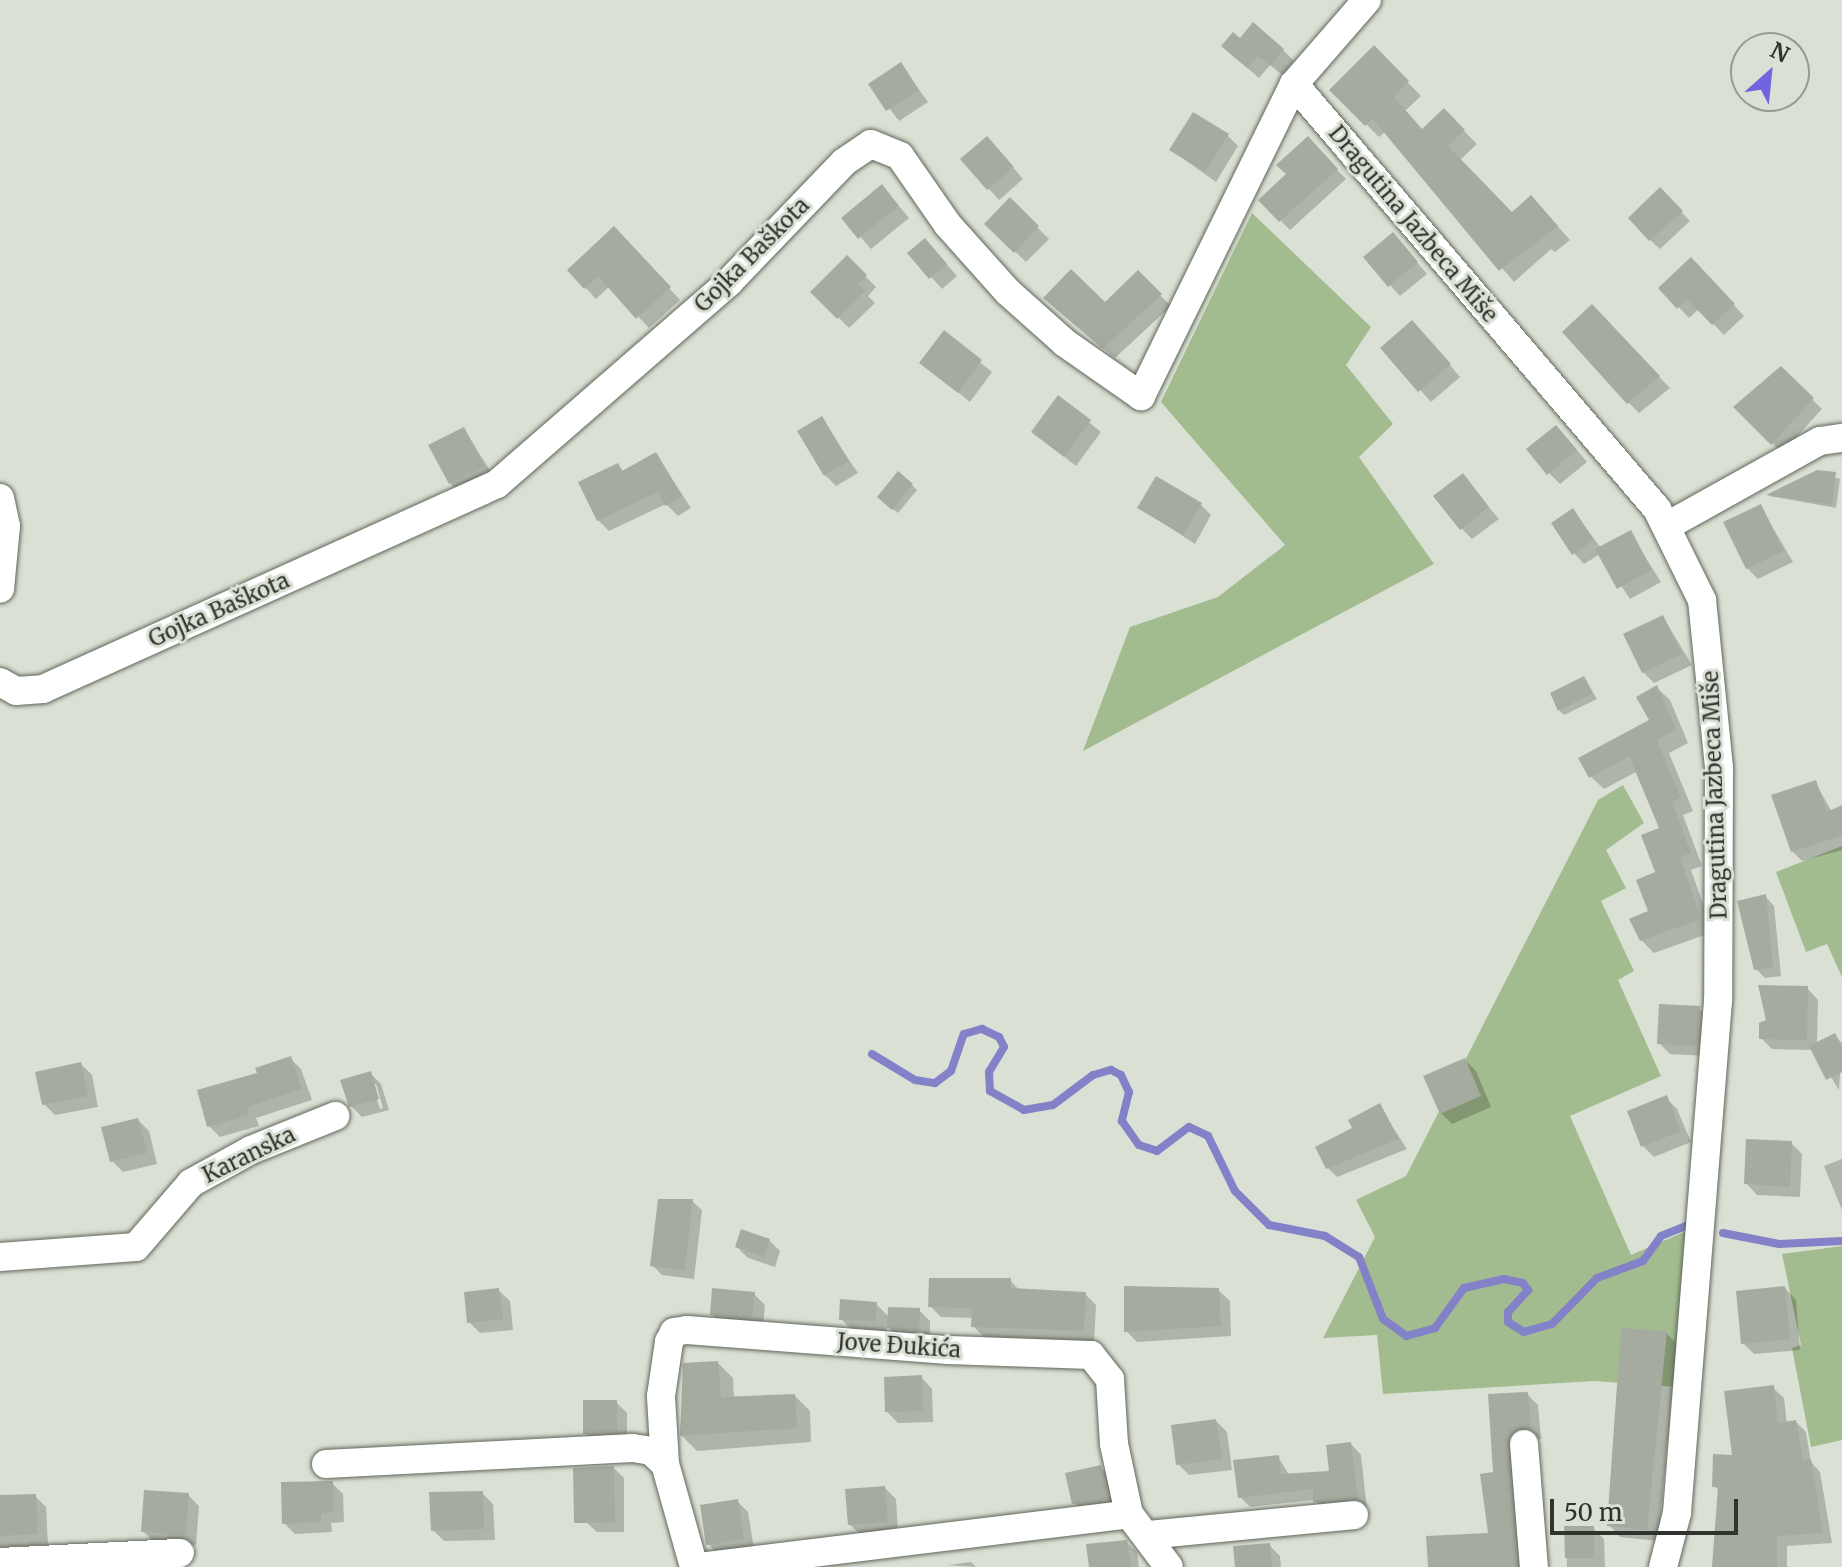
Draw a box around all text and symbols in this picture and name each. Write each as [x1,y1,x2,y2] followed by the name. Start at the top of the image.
[1730,32,1810,112] north arrow
[1766,36,1794,69] text: N
[1323,120,1503,328] street label: Dragutina Jazbeca Miše
[689,192,815,318] street label: Gojka Baškota
[145,567,293,653] street label: Gojka Baškota
[1697,670,1733,920] street label: Dragutina Jazbeca Miše
[198,1121,300,1189] street label: Karanska
[836,1329,962,1363] street label: Jove Đukića
[1554,1483,1742,1533] scale bar
[1564,1497,1623,1528] text: 50 m

